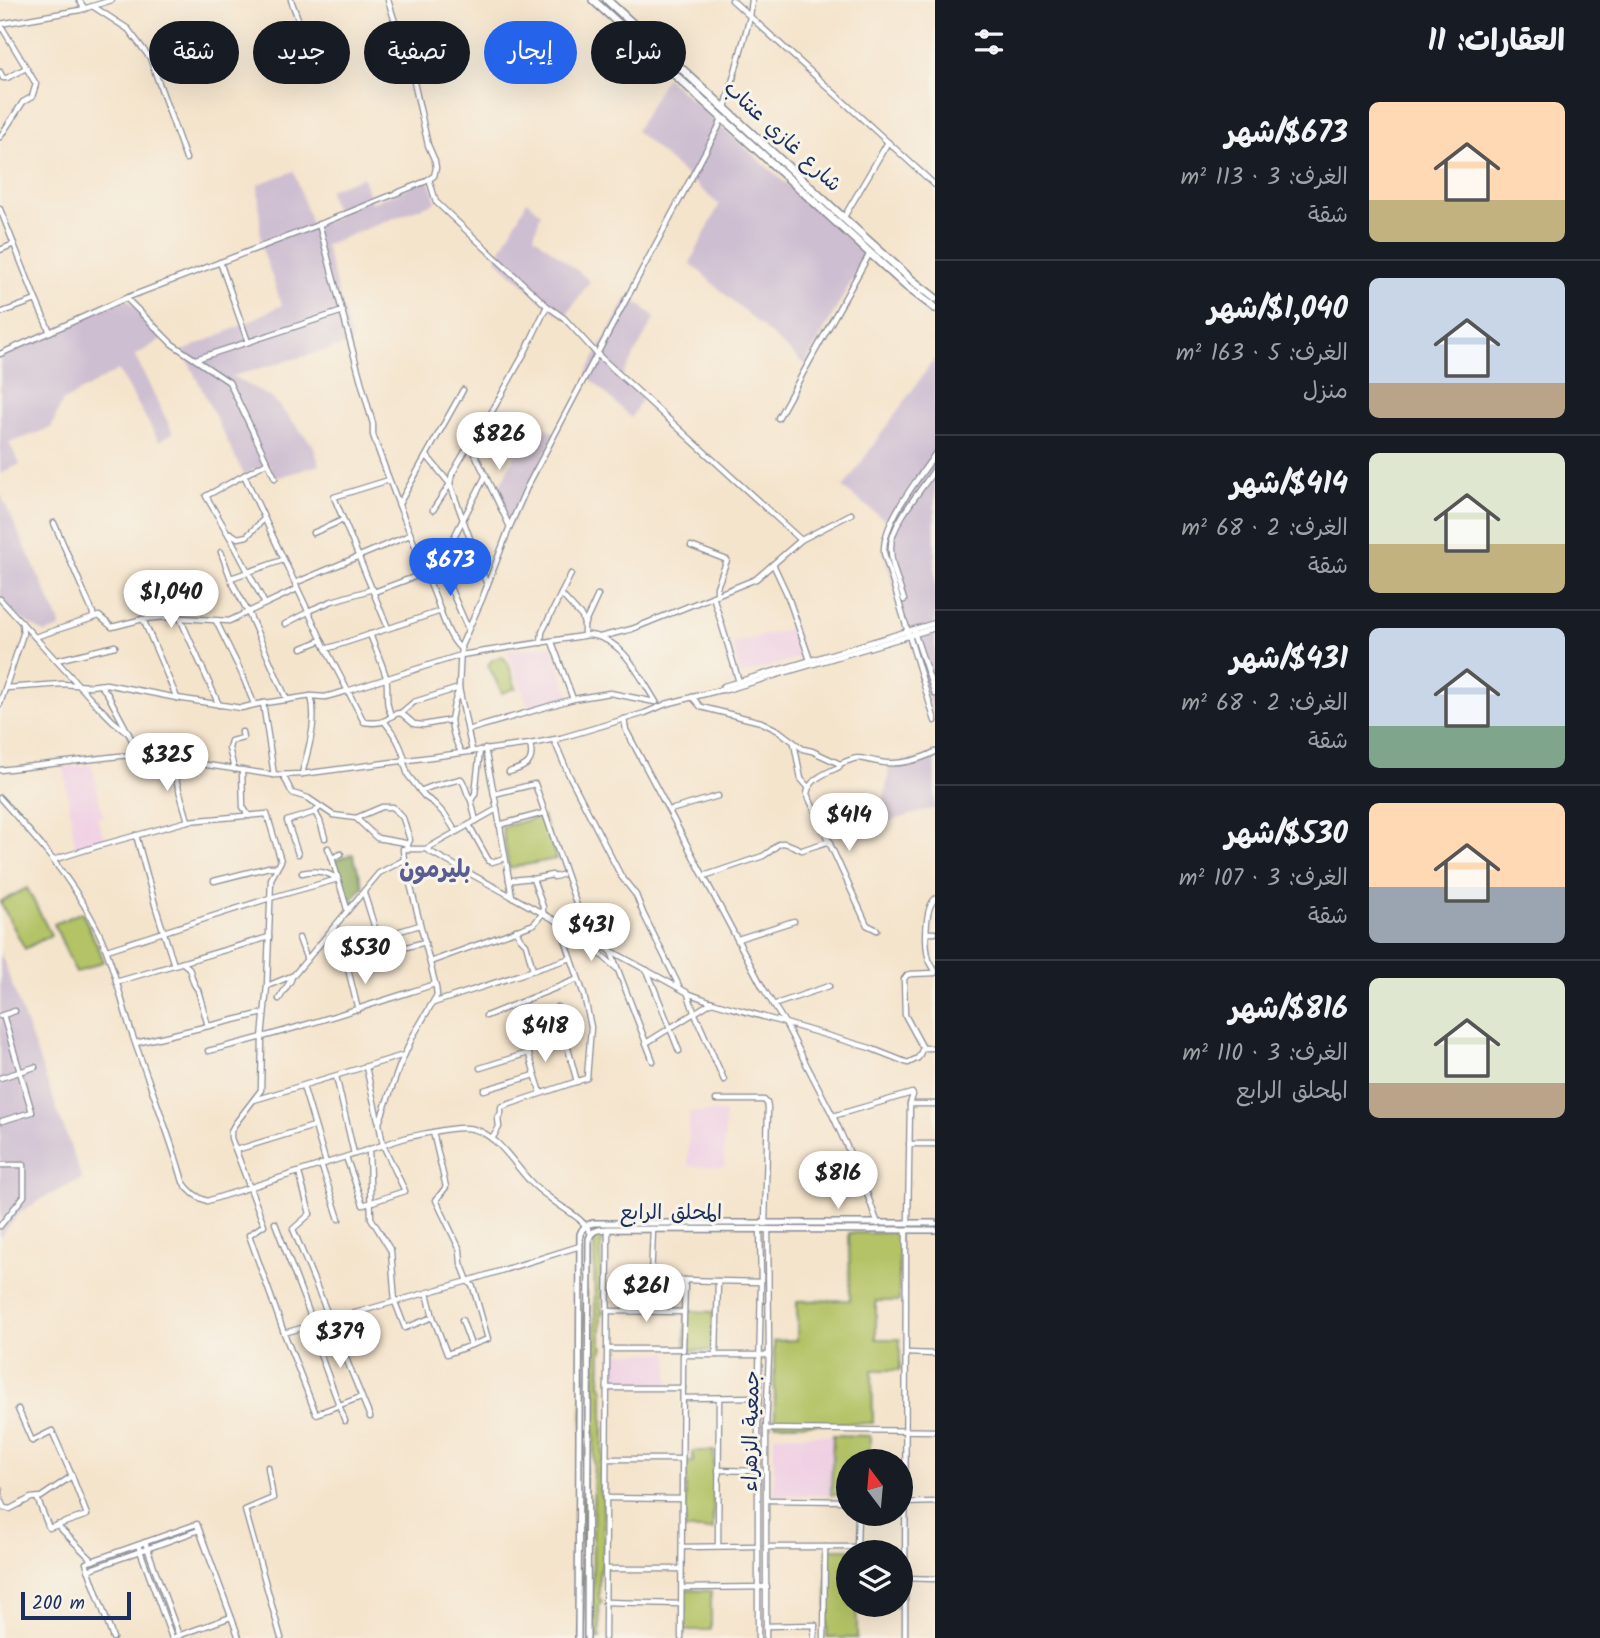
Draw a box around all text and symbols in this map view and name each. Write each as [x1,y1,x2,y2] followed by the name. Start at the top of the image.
[1427,18,1565,66] text: العقارات: 11
[149,21,239,84] chip: شقة
[253,21,350,84] chip: جديد
[364,21,470,84] chip: تصفية
[484,21,577,84] chip: إيجار
[591,21,686,84] chip: شراء
[970,23,1008,61] icon: filters
[715,73,849,201] street label: شارع غازي عنتاب
[1225,110,1348,158] text: $673/شهر
[1425,130,1509,214] icon: home
[1181,160,1348,196] text: الغرف: 3 · 113 m²
[1308,198,1348,234] text: شقة
[1208,286,1348,334] text: $1,040/شهر
[1425,306,1509,390] icon: home
[1176,336,1348,372] text: الغرف: 5 · 163 m²
[1303,374,1348,410] text: منزل
[458,412,540,472] pin: $826
[472,417,526,453] text: $826
[1230,461,1348,509] text: $414/شهر
[1425,481,1509,565] icon: home
[1182,511,1348,547] text: الغرف: 2 · 68 m²
[409,538,491,598] pin: $673
[425,543,475,579] text: $673
[1308,549,1348,585] text: شقة
[114,570,228,630] pin: $1,040
[140,575,202,611] text: $1,040
[1230,636,1348,684] text: $431/شهر
[1425,656,1509,740] icon: home
[1182,686,1348,722] text: الغرف: 2 · 68 m²
[1308,724,1348,760] text: شقة
[126,734,208,793] pin: $325
[141,738,193,774] text: $325
[808,794,890,853] pin: $414
[826,798,872,834] text: $414
[1225,811,1348,859] text: $530/شهر
[1425,831,1509,915] icon: home
[399,851,471,890] district label: بليرمون
[1179,861,1348,897] text: الغرف: 3 · 107 m²
[1308,899,1348,935] text: شقة
[550,904,632,963] pin: $431
[568,908,614,944] text: $431
[324,926,406,986] pin: $530
[340,931,390,967] text: $530
[1229,986,1348,1034] text: $816/شهر
[504,1004,586,1064] pin: $418
[1425,1006,1509,1090] icon: home
[522,1009,568,1045] text: $418
[1182,1036,1348,1072] text: الغرف: 3 · 110 m²
[1236,1074,1348,1110] text: المحلق الرابع
[797,1152,879,1211] pin: $816
[815,1156,861,1192] text: $816
[620,1197,722,1230] street label: المحلق الرابع
[605,1264,687,1324] pin: $261
[623,1269,669,1305] text: $261
[299,1310,381,1370] pin: $379
[316,1315,364,1351] text: $379
[734,1370,770,1492] street label: جمعية الزهراء
[836,1449,914,1526] north arrow
[836,1449,913,1617] map controls
[836,1540,913,1617] button: layers
[21,1589,131,1621] scale bar
[32,1589,85,1619] text: 200 m

